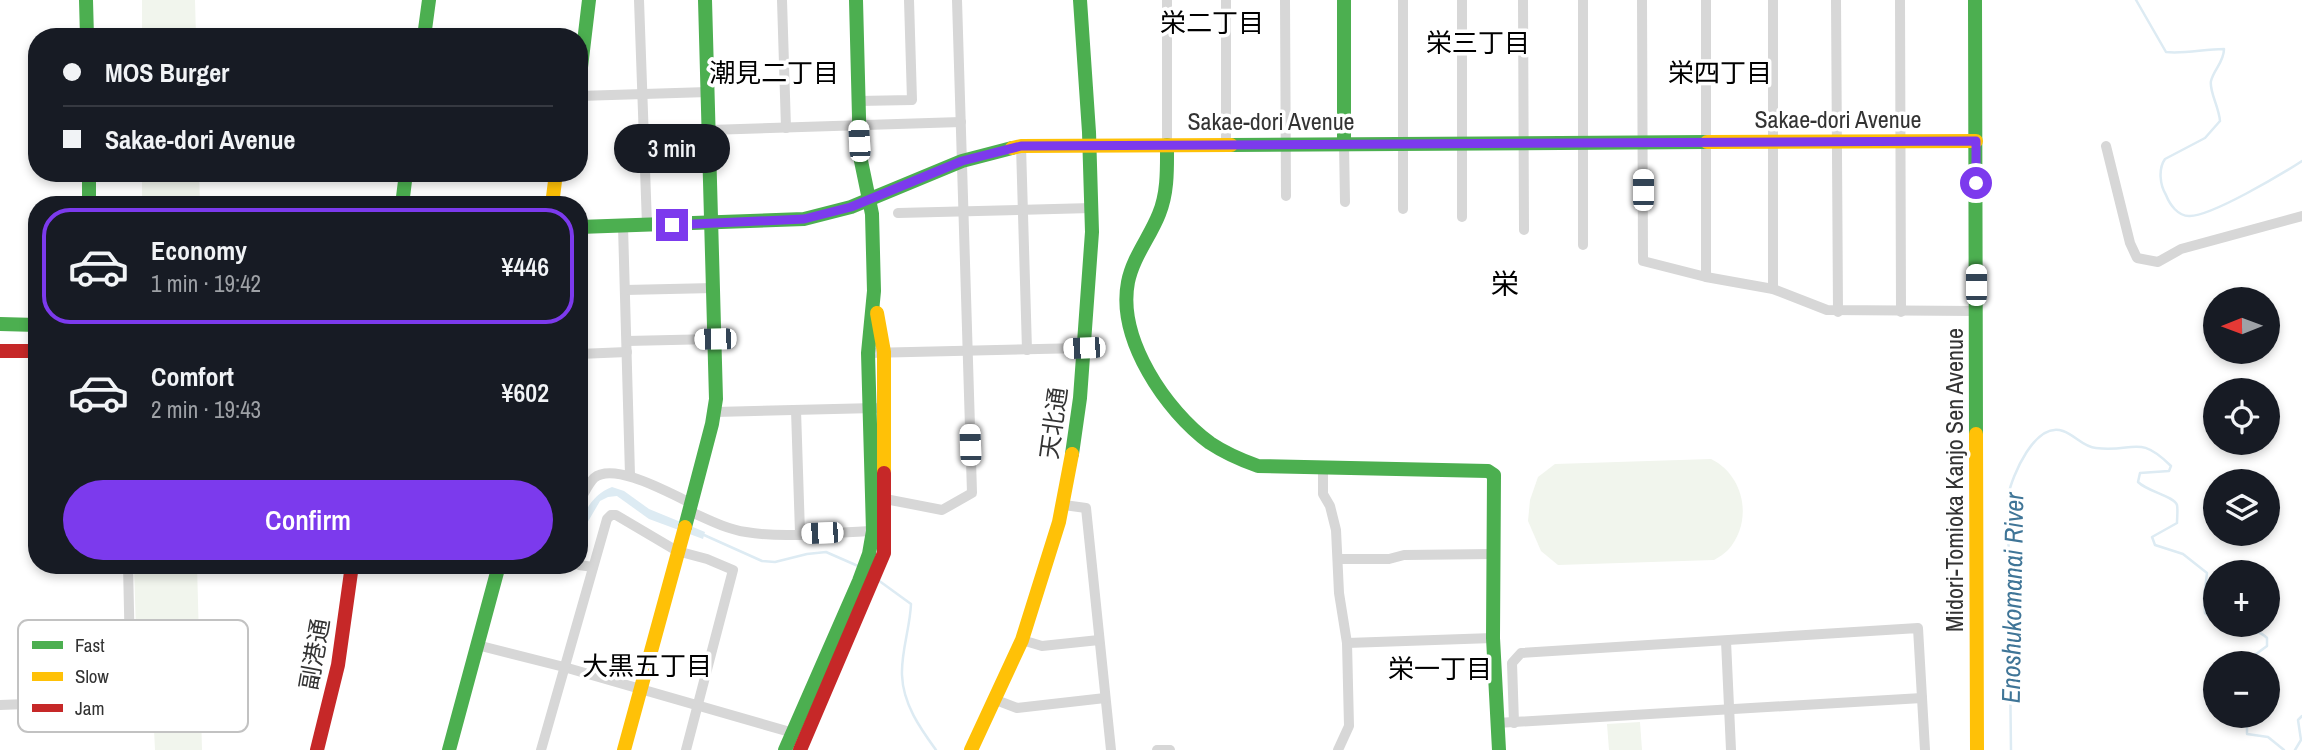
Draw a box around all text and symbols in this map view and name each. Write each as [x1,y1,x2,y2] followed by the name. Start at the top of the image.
[1160,5,1264,40] district label: 栄二丁目
[1426,25,1530,60] district label: 栄三丁目
[105,55,229,90] text: MOS Burger
[709,55,839,90] district label: 潮見二丁目
[1668,55,1772,90] district label: 栄四丁目
[1754,103,1922,135] street label: Sakae-dori Avenue
[1187,105,1355,137] street label: Sakae-dori Avenue
[848,119,871,163] car
[105,122,295,157] text: Sakae-dori Avenue
[614,124,730,173] callout: 3 min
[648,133,696,164] text: 3 min
[1960,167,1992,199] route start
[1633,169,1654,211] car
[656,209,688,241] route end
[151,233,247,268] text: Economy
[67,235,130,298] icon: car
[502,249,549,284] text: ¥446
[1966,264,1987,306] car
[1491,265,1519,303] district label: 栄
[151,268,261,299] text: 1 min · 19:42
[2203,287,2280,364] north arrow
[2203,287,2280,728] map controls
[694,328,737,350] car
[1938,328,1970,632] street label: Midori-Tomioka Kanjo Sen Avenue
[1063,337,1106,359] car
[151,359,234,394] text: Comfort
[67,361,130,424] icon: car
[502,375,549,410] text: ¥602
[2203,378,2280,455] button: locate
[1032,385,1074,461] street label: 天北通
[151,394,261,425] text: 2 min · 19:43
[959,424,982,466] car
[2203,469,2280,546] button: layers
[63,480,553,560] button: Confirm
[1993,491,2031,704] water label: Enoshukomanai River
[801,522,844,544] car
[2203,560,2280,637] button: +
[292,616,336,692] street label: 副港通
[18,620,248,732] legend
[75,632,105,658] text: Fast
[582,648,712,683] district label: 大黒五丁目
[1388,651,1492,686] district label: 栄一丁目
[2203,651,2280,728] button: −
[75,663,110,689] text: Slow
[75,695,104,721] text: Jam

